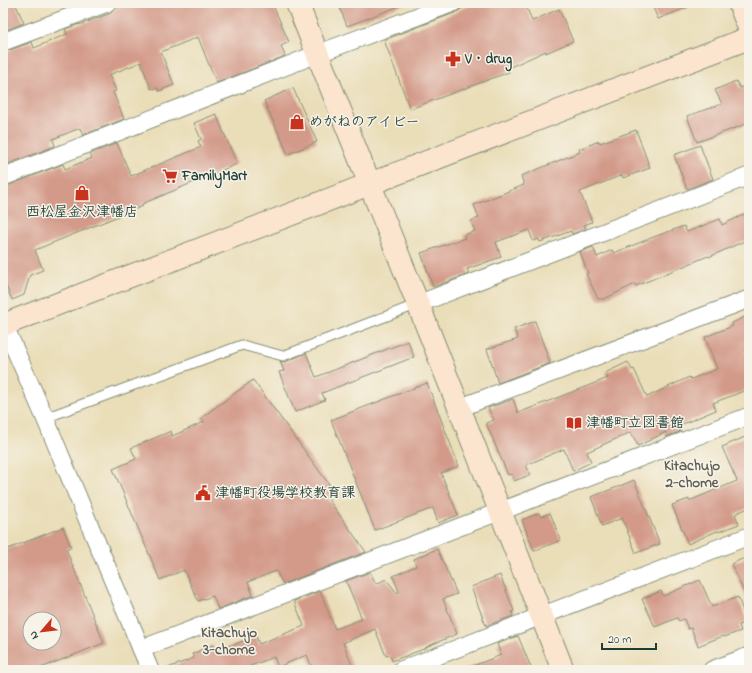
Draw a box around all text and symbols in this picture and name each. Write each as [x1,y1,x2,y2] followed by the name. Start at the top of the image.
[464,49,513,72] place label: V・drug
[444,50,462,68] pharmacy icon: V・drug
[309,112,420,133] place label: めがねのアイビー
[288,113,306,131] shop icon: めがねのアイビー
[181,166,248,189] place label: FamilyMart
[161,167,179,185] supermarket icon: FamilyMart
[73,184,91,202] shop icon: 西松屋金沢津幡店
[26,202,138,223] place label: 西松屋金沢津幡店
[586,413,684,434] place label: 津幡町立図書館
[565,414,583,432] library icon: 津幡町立図書館
[664,455,720,494] district label: Kitachujo 2-chome
[215,483,355,504] place label: 津幡町役場学校教育課
[194,484,212,502] public building icon: 津幡町役場学校教育課
[22,611,62,651] north arrow
[201,622,257,661] district label: Kitachujo 3-chome
[602,625,656,651] scale bar
[25,628,43,642] text: N
[608,631,631,649] text: 20 m

